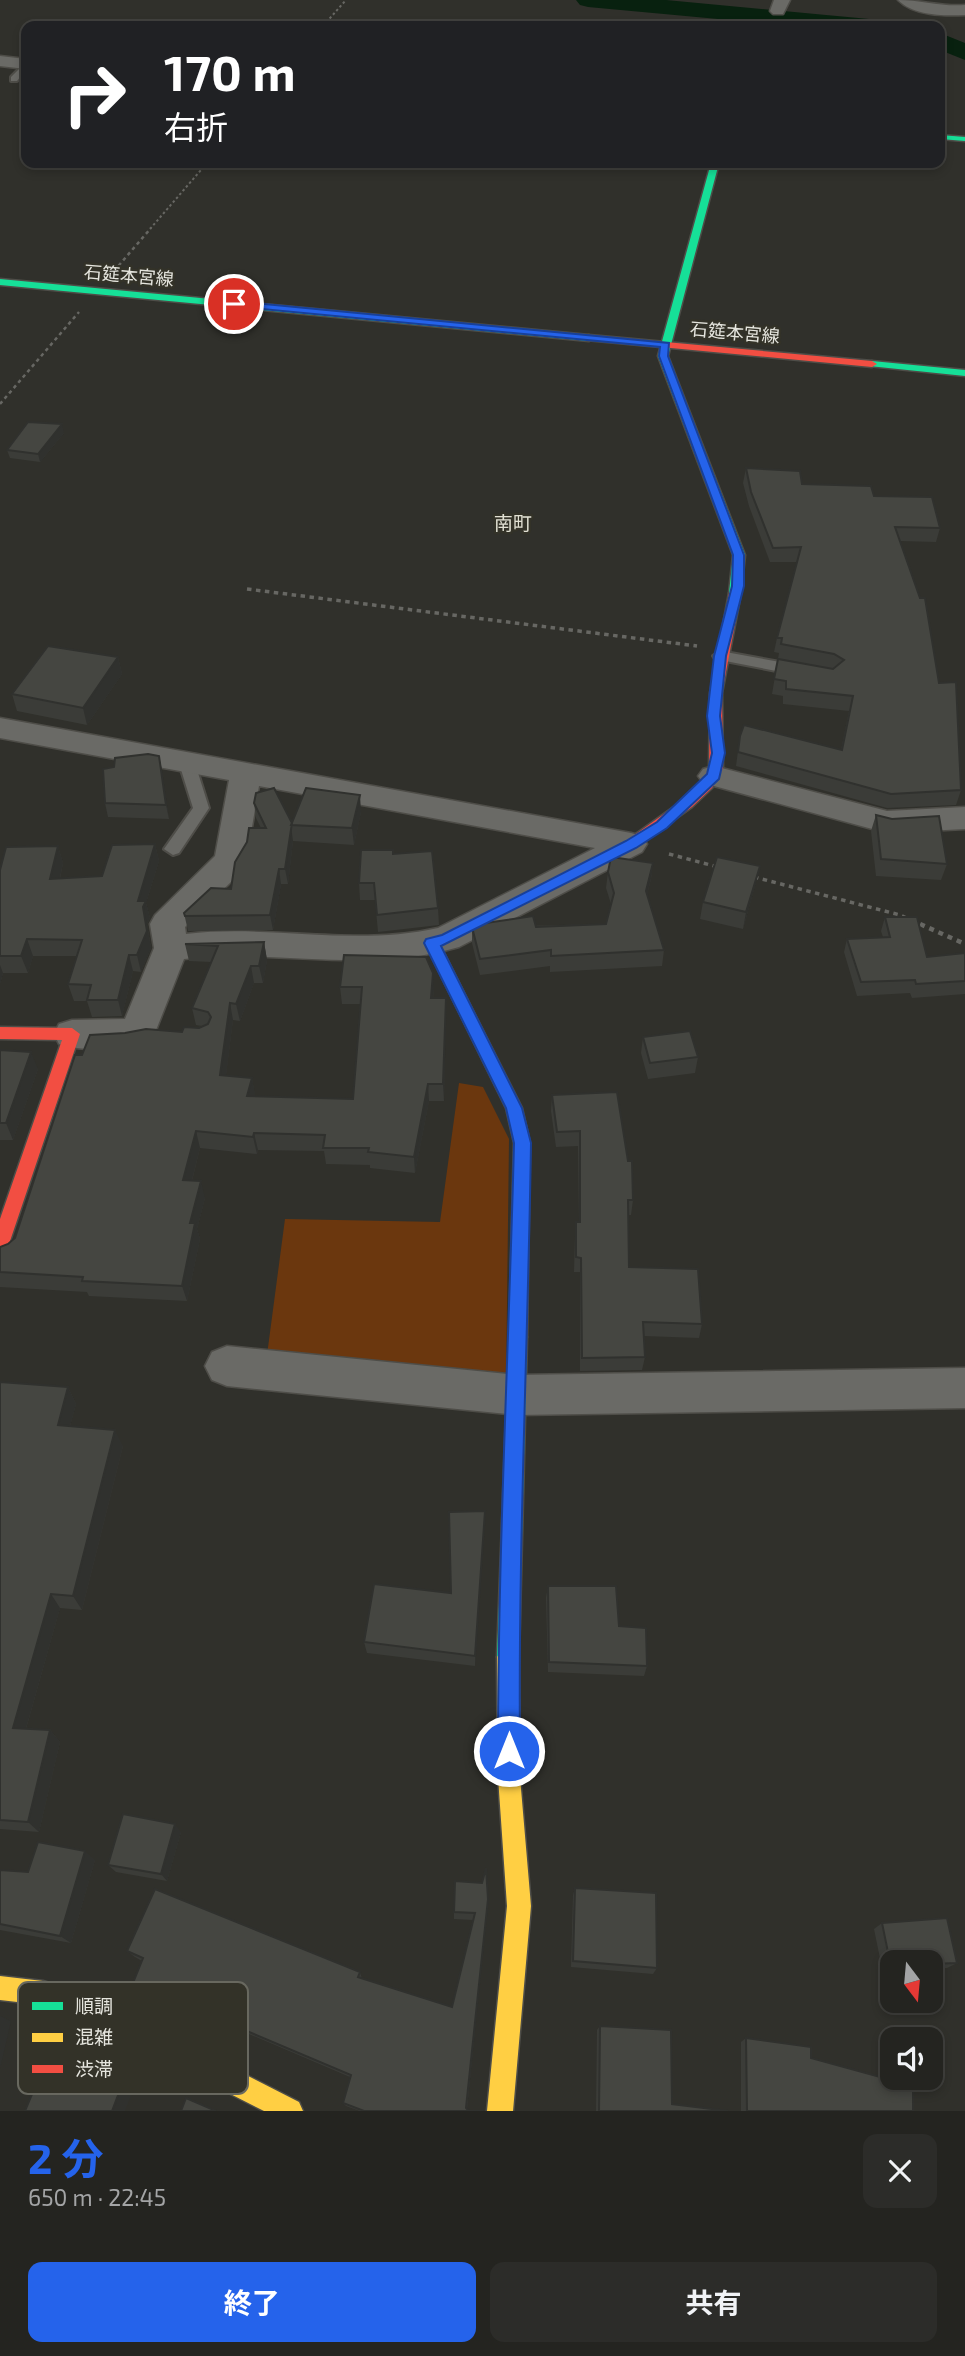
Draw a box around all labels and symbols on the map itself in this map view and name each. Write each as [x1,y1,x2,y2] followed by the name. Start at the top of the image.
[83,260,175,290] street label: 石筵本宮線
[204,274,264,334] pin
[689,317,781,347] street label: 石筵本宮線
[494,511,532,534] district label: 南町
[472,1714,546,1788] position arrow
[880,1950,943,2012] north arrow
[18,1982,248,2094] legend
[75,1994,113,2017] text: 順調
[75,2025,113,2048] text: 混雑
[75,2057,113,2080] text: 渋滞

